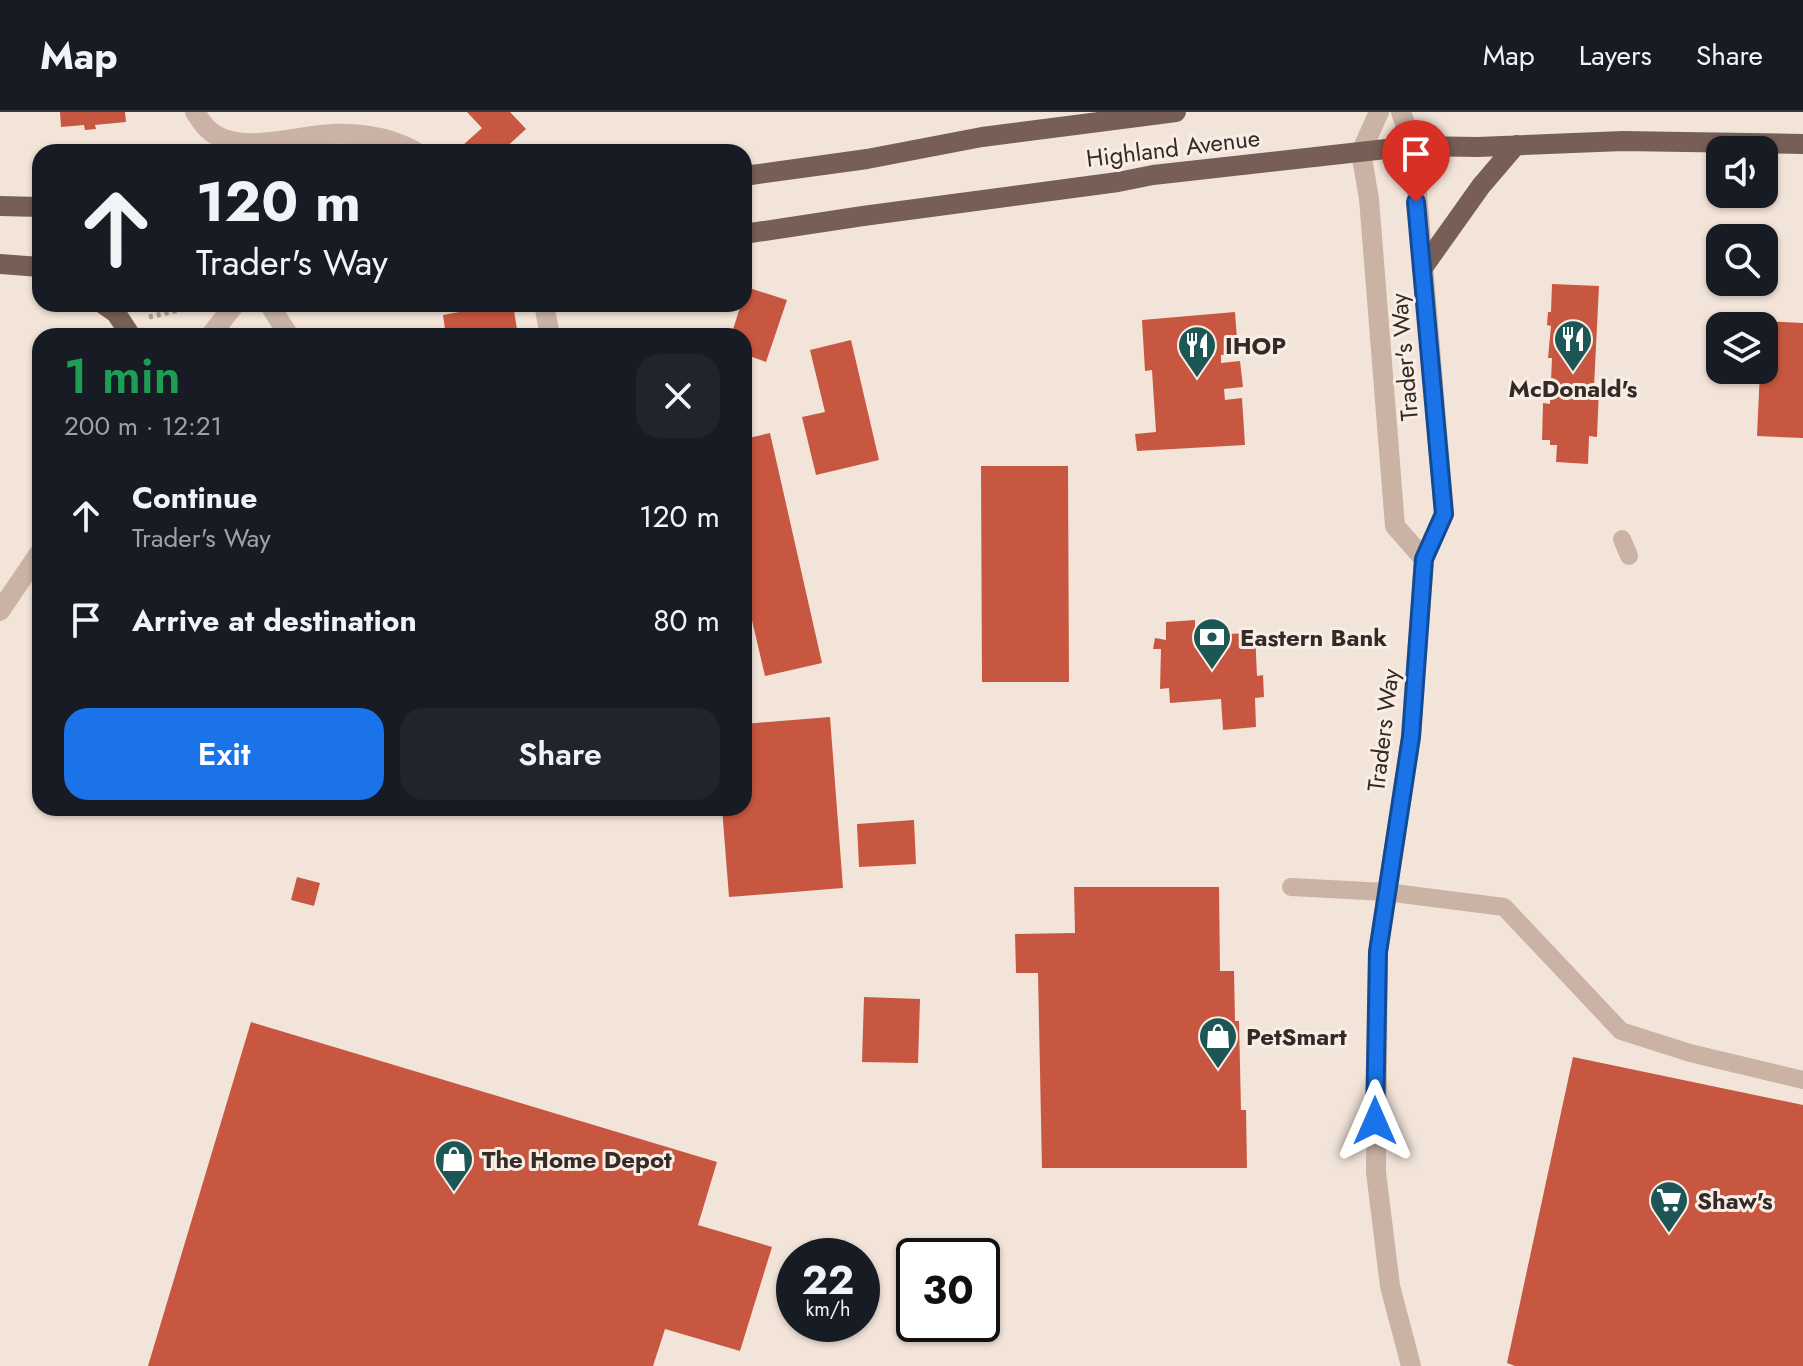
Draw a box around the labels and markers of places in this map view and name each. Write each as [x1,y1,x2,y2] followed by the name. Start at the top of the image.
[1382,120,1450,202] pin
[1552,318,1594,373] restaurant icon: McDonald's
[1176,324,1218,379] restaurant icon: IHOP
[1225,328,1286,363] place label: IHOP
[1509,371,1638,406] place label: McDonald's
[1191,616,1233,671] bank icon: Eastern Bank
[1240,620,1387,655] place label: Eastern Bank
[1197,1015,1239,1070] shop icon: PetSmart
[1246,1019,1347,1054] place label: PetSmart
[433,1138,475,1193] shop icon: The Home Depot
[482,1142,672,1177] place label: The Home Depot
[1648,1179,1690,1234] supermarket icon: Shaw's
[1697,1183,1773,1218] place label: Shaw's

